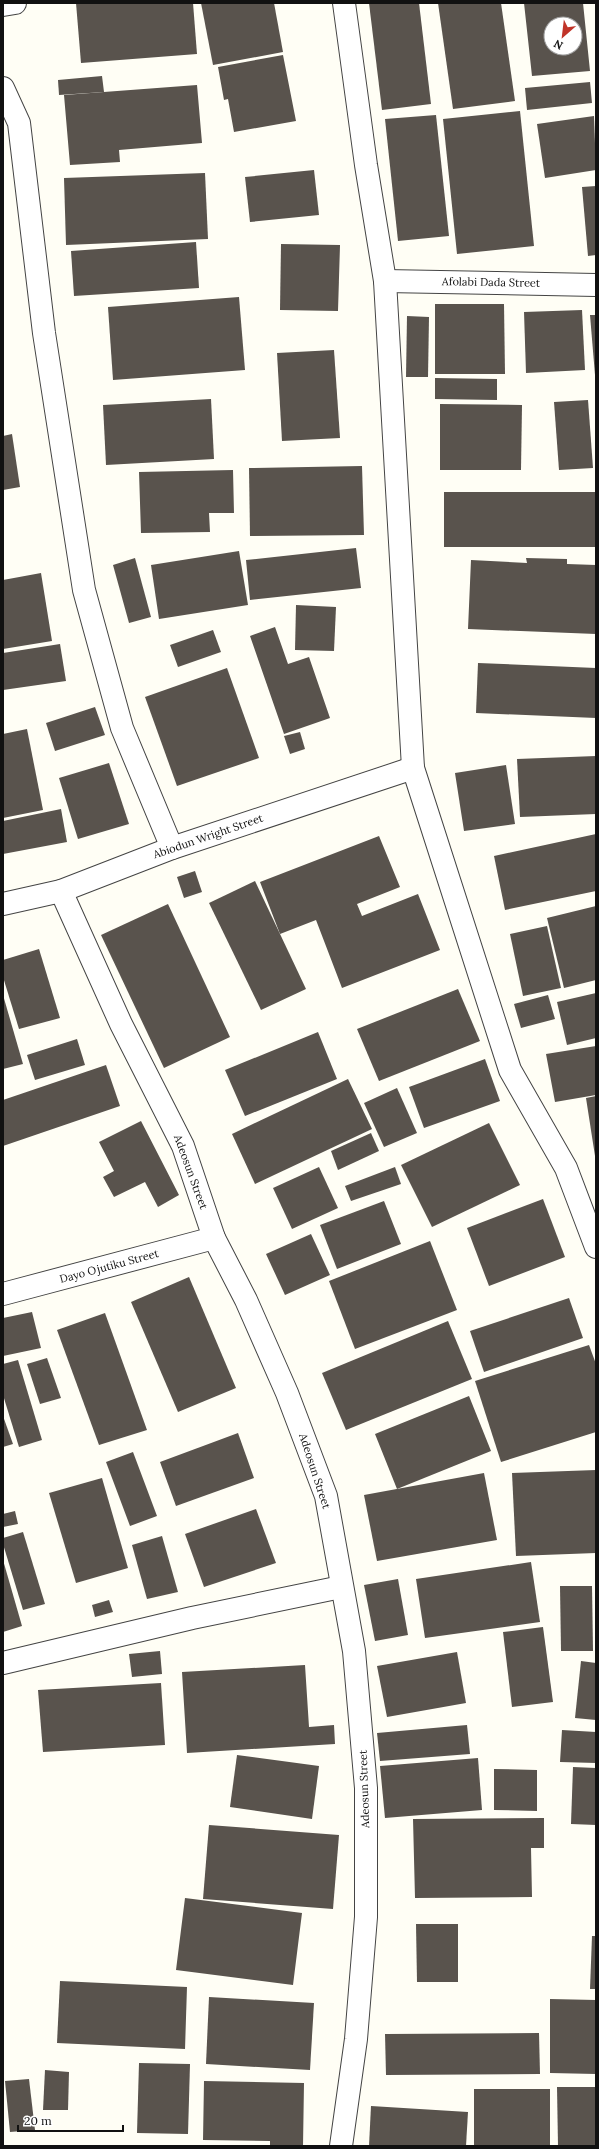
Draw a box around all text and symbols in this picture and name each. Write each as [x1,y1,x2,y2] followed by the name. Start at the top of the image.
[543,16,583,56] north arrow
[551,36,565,53] text: N
[441,274,541,290] street label: Afolabi Dada Street
[150,810,265,862] street label: Abiodun Wright Street
[171,1132,211,1212] street label: Adeosun Street
[58,1246,161,1286] street label: Dayo Ojutiku Street
[296,1431,334,1511] street label: Adeosun Street
[356,1749,372,1829] street label: Adeosun Street
[18,2107,123,2133] scale bar
[24,2113,52,2128] text: 20 m

